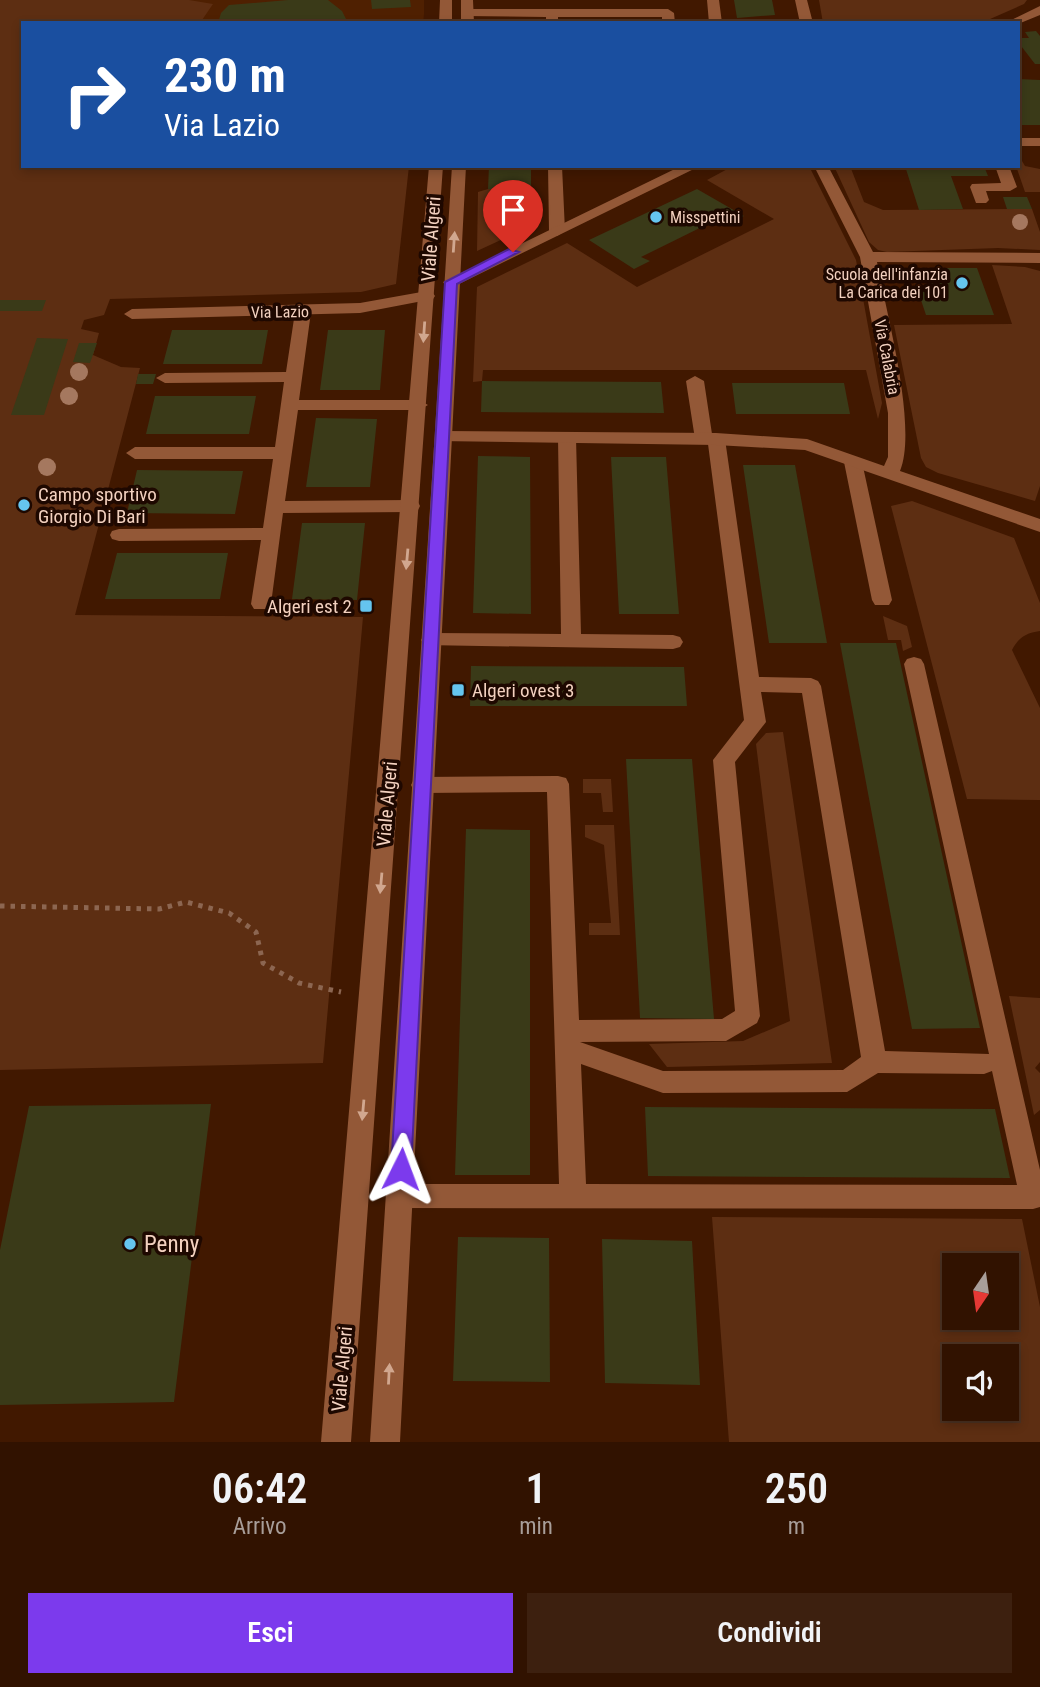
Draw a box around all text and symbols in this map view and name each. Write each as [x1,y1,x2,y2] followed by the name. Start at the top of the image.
[164,47,286,104] text: 230 m
[49,49,140,140] icon: right
[164,106,280,144] text: Via Lazio
[483,180,543,252] pin
[494,191,532,229] icon: arrive
[417,196,445,282] street label: Viale Algeri
[670,208,740,227] place label: Misspettini
[648,209,664,225] marker: Misspettini
[449,231,460,253] one-way arrow
[826,265,948,302] place label: Scuola dell'infanzia La Carica dei 101
[954,275,970,291] marker: Scuola dell'infanzia La Carica dei 101
[251,302,309,322] street label: Via Lazio
[870,318,904,396] street label: Via Calabria
[418,321,429,343] one-way arrow
[38,483,157,528] place label: Campo sportivo Giorgio Di Bari
[16,497,32,513] marker: Campo sportivo Giorgio Di Bari
[401,548,412,570] one-way arrow
[267,595,352,618] place label: Algeri est 2
[358,598,374,614] marker: Algeri est 2
[472,679,574,702] place label: Algeri ovest 3
[450,682,466,698] marker: Algeri ovest 3
[372,760,402,848] street label: Viale Algeri
[375,873,386,895] one-way arrow
[357,1099,368,1121] one-way arrow
[364,1132,438,1206] position arrow
[144,1231,200,1258] place label: Penny
[122,1236,138,1252] marker: Penny
[942,1253,1018,1330] north arrow
[942,1253,1019,1421] map controls
[327,1325,357,1413] street label: Viale Algeri
[942,1344,1019,1421] button: sound
[384,1363,395,1385] one-way arrow
[212,1464,307,1513] text: 06:42
[526,1464,547,1513] text: 1
[765,1464,828,1513] text: 250
[233,1513,287,1540] text: Arrivo
[519,1513,553,1540] text: min
[788,1513,805,1540] text: m
[28,1593,513,1673] button: Esci
[527,1593,1012,1673] button: Condividi

